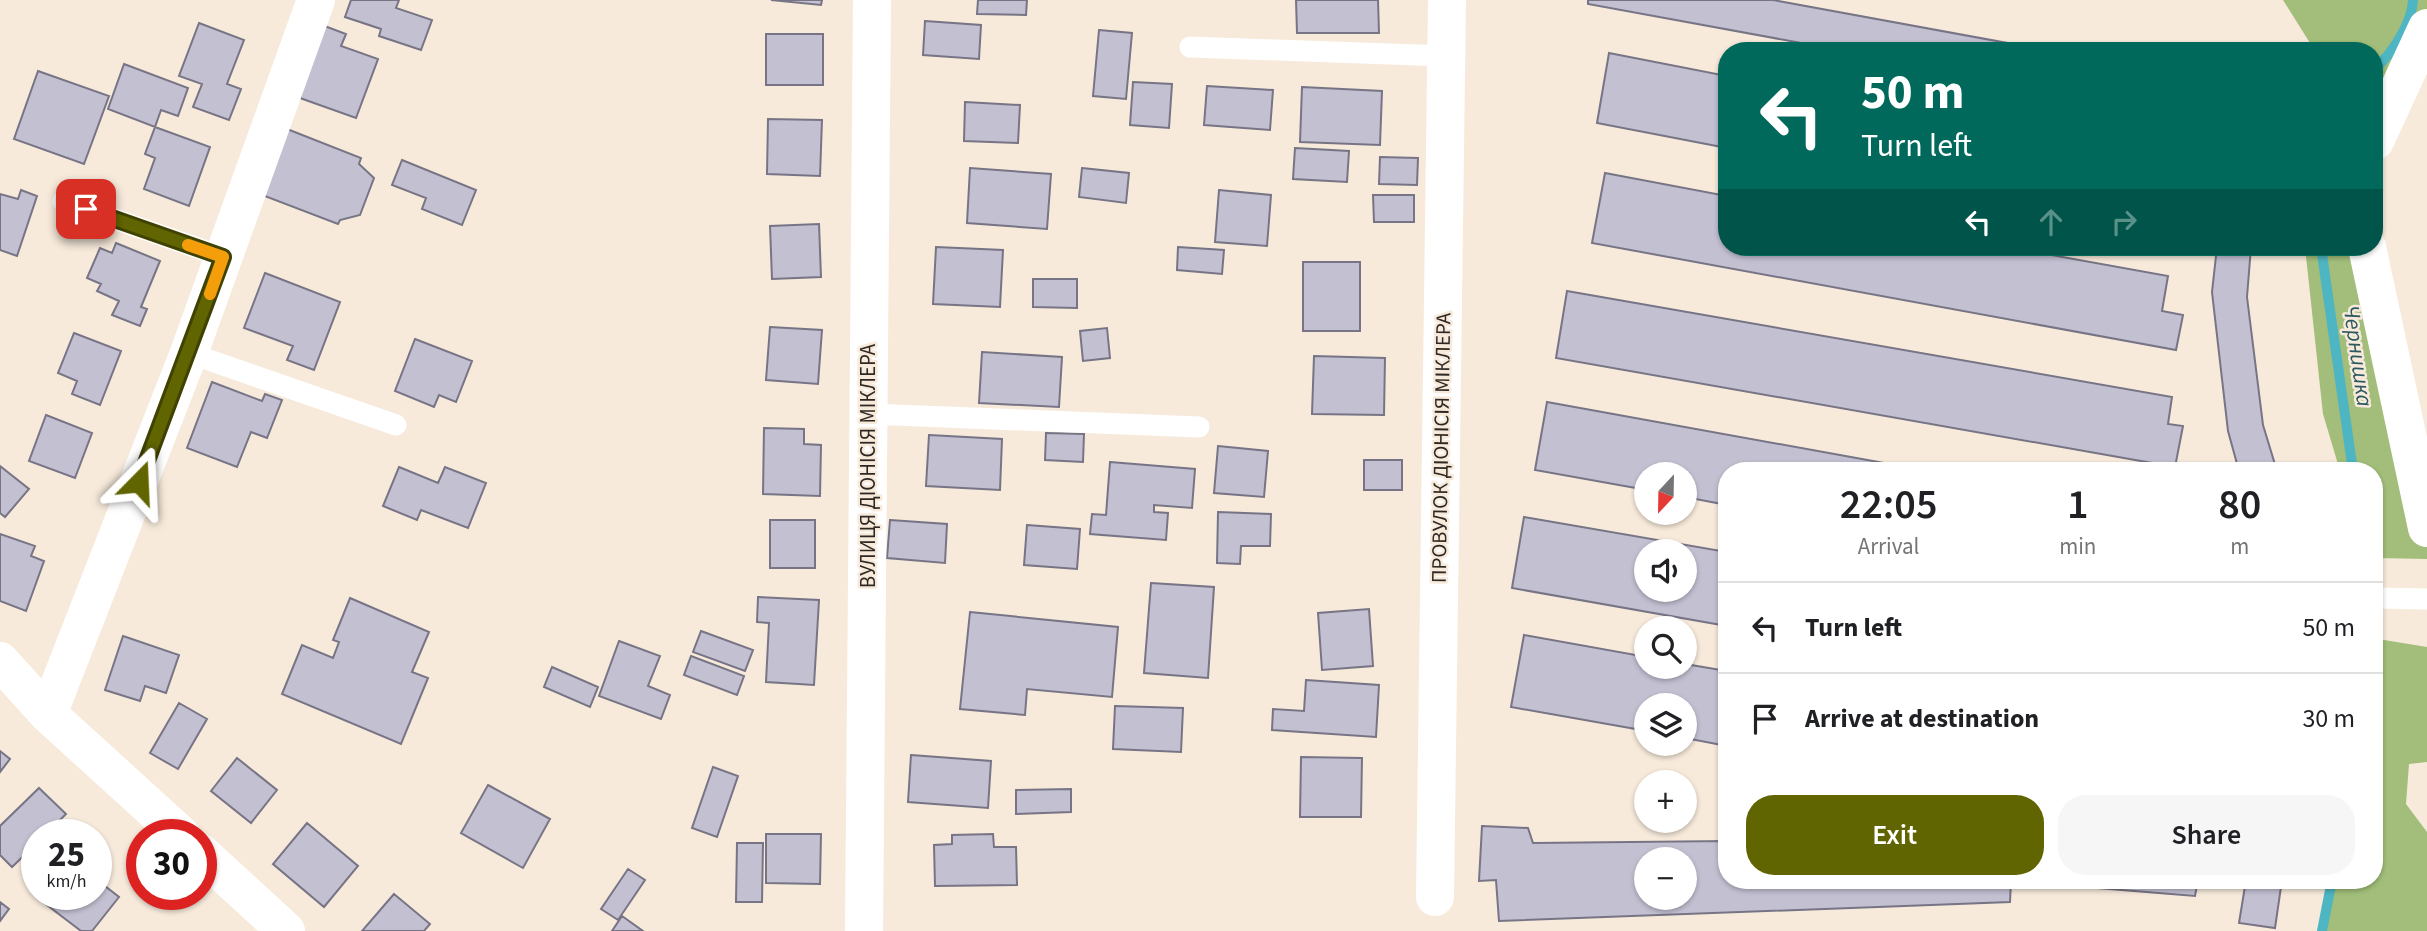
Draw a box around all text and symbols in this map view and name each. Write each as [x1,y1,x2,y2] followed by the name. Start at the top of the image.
[1861,58,1965,128] text: 50 m
[1746,70,1837,161] icon: left
[1861,123,1972,169] text: Turn left
[56,179,116,239] pin
[67,190,105,228] icon: arrive
[1959,203,1997,241] icon: left
[2032,203,2070,241] icon: ahead
[2105,203,2143,241] icon: right
[2335,303,2381,409] water label: Чернишка
[1424,312,1458,583] street label: ПРОВУЛОК ДІОНІСІЯ МІКЛЕРА
[853,343,883,588] street label: ВУЛИЦЯ ДІОНІСІЯ МІКЛЕРА
[102,445,176,519] position arrow
[1634,462,1698,525] north arrow
[1634,462,1697,910] map controls
[1840,475,1937,535] text: 22:05
[2067,475,2089,535] text: 1
[2218,475,2261,535] text: 80
[1858,530,1920,563] text: Arrival
[2059,530,2096,563] text: min
[2230,530,2249,563] text: m
[1634,539,1697,602] button: sound
[1746,609,1784,647] icon: left
[1805,609,1902,646] text: Turn left
[2302,609,2355,646] text: 50 m
[1634,616,1697,679] button: search
[1634,693,1697,756] button: layers
[1746,700,1784,738] icon: arrive
[1805,700,2039,737] text: Arrive at destination
[2302,700,2355,737] text: 30 m
[1634,770,1697,833] button: +
[1746,795,2044,875] button: Exit
[2058,795,2355,875] button: Share
[126,819,217,910] speed limit sign: 30
[48,830,85,880] text: 25
[1634,847,1697,910] button: −
[47,869,86,894] text: km/h

